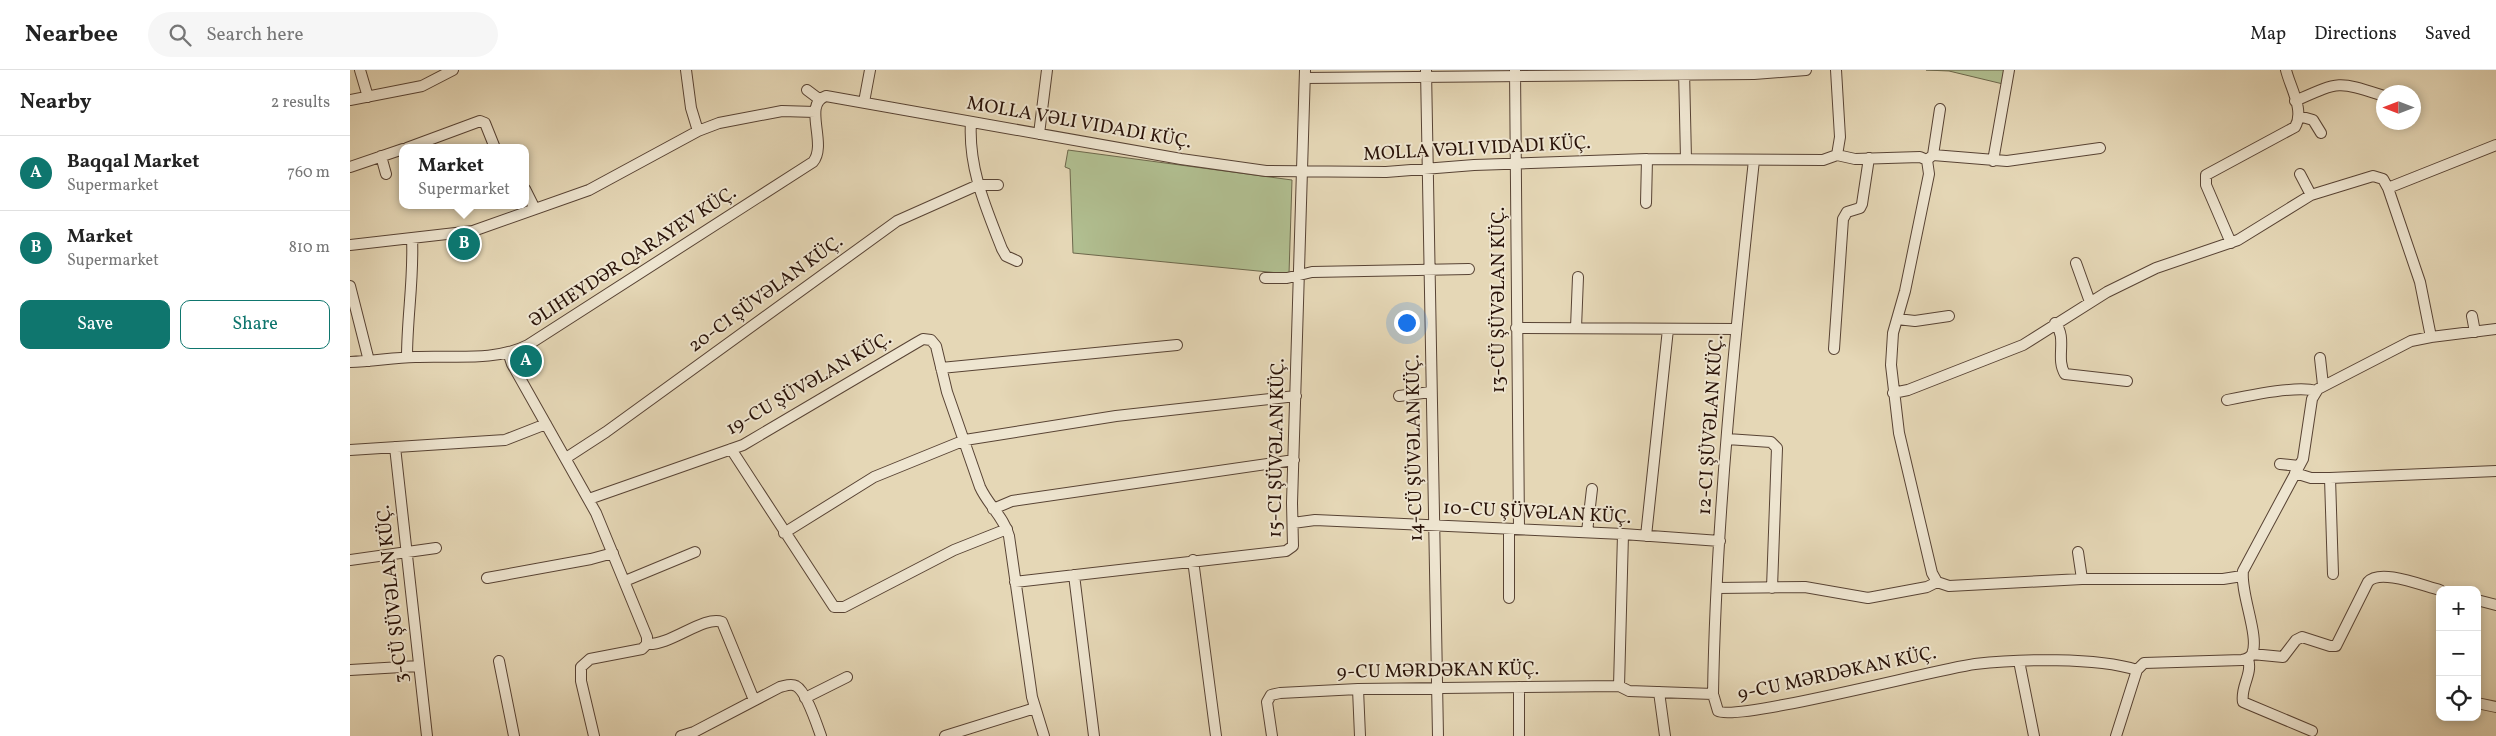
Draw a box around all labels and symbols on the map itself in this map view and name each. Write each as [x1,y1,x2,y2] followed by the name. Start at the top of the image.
[2376,85,2421,130] north arrow
[965,90,1193,156] street label: MOLLA VƏLI VIDADI KÜÇ.
[1363,130,1591,168] street label: MOLLA VƏLI VIDADI KÜÇ.
[524,180,742,334] street label: ƏLIHEYDƏR QARAYEV KÜÇ.
[1486,207,1512,393] street label: 13-CÜ ŞÜVƏLAN KÜÇ.
[448,225,480,263] pin: B
[683,229,849,359] street label: 20-CI ŞÜVƏLAN KÜÇ.
[1394,310,1420,336] your location
[721,326,897,442] street label: 19-CU ŞÜVƏLAN KÜÇ.
[1692,334,1730,516] street label: 12-CI ŞÜVƏLAN KÜÇ.
[510,342,542,380] pin: A
[1400,354,1430,542] street label: 14-CÜ ŞÜVƏLAN KÜÇ.
[1262,358,1292,538] street label: 15-CI ŞÜVƏLAN KÜÇ.
[1442,495,1632,531] street label: 10-CU ŞÜVƏLAN KÜÇ.
[371,504,415,684] street label: 3-CÜ ŞÜVƏLAN KÜÇ.
[1735,640,1939,708] street label: 9-CU MƏRDƏKAN KÜÇ.
[1337,656,1539,686] street label: 9-CU MƏRDƏKAN KÜÇ.

